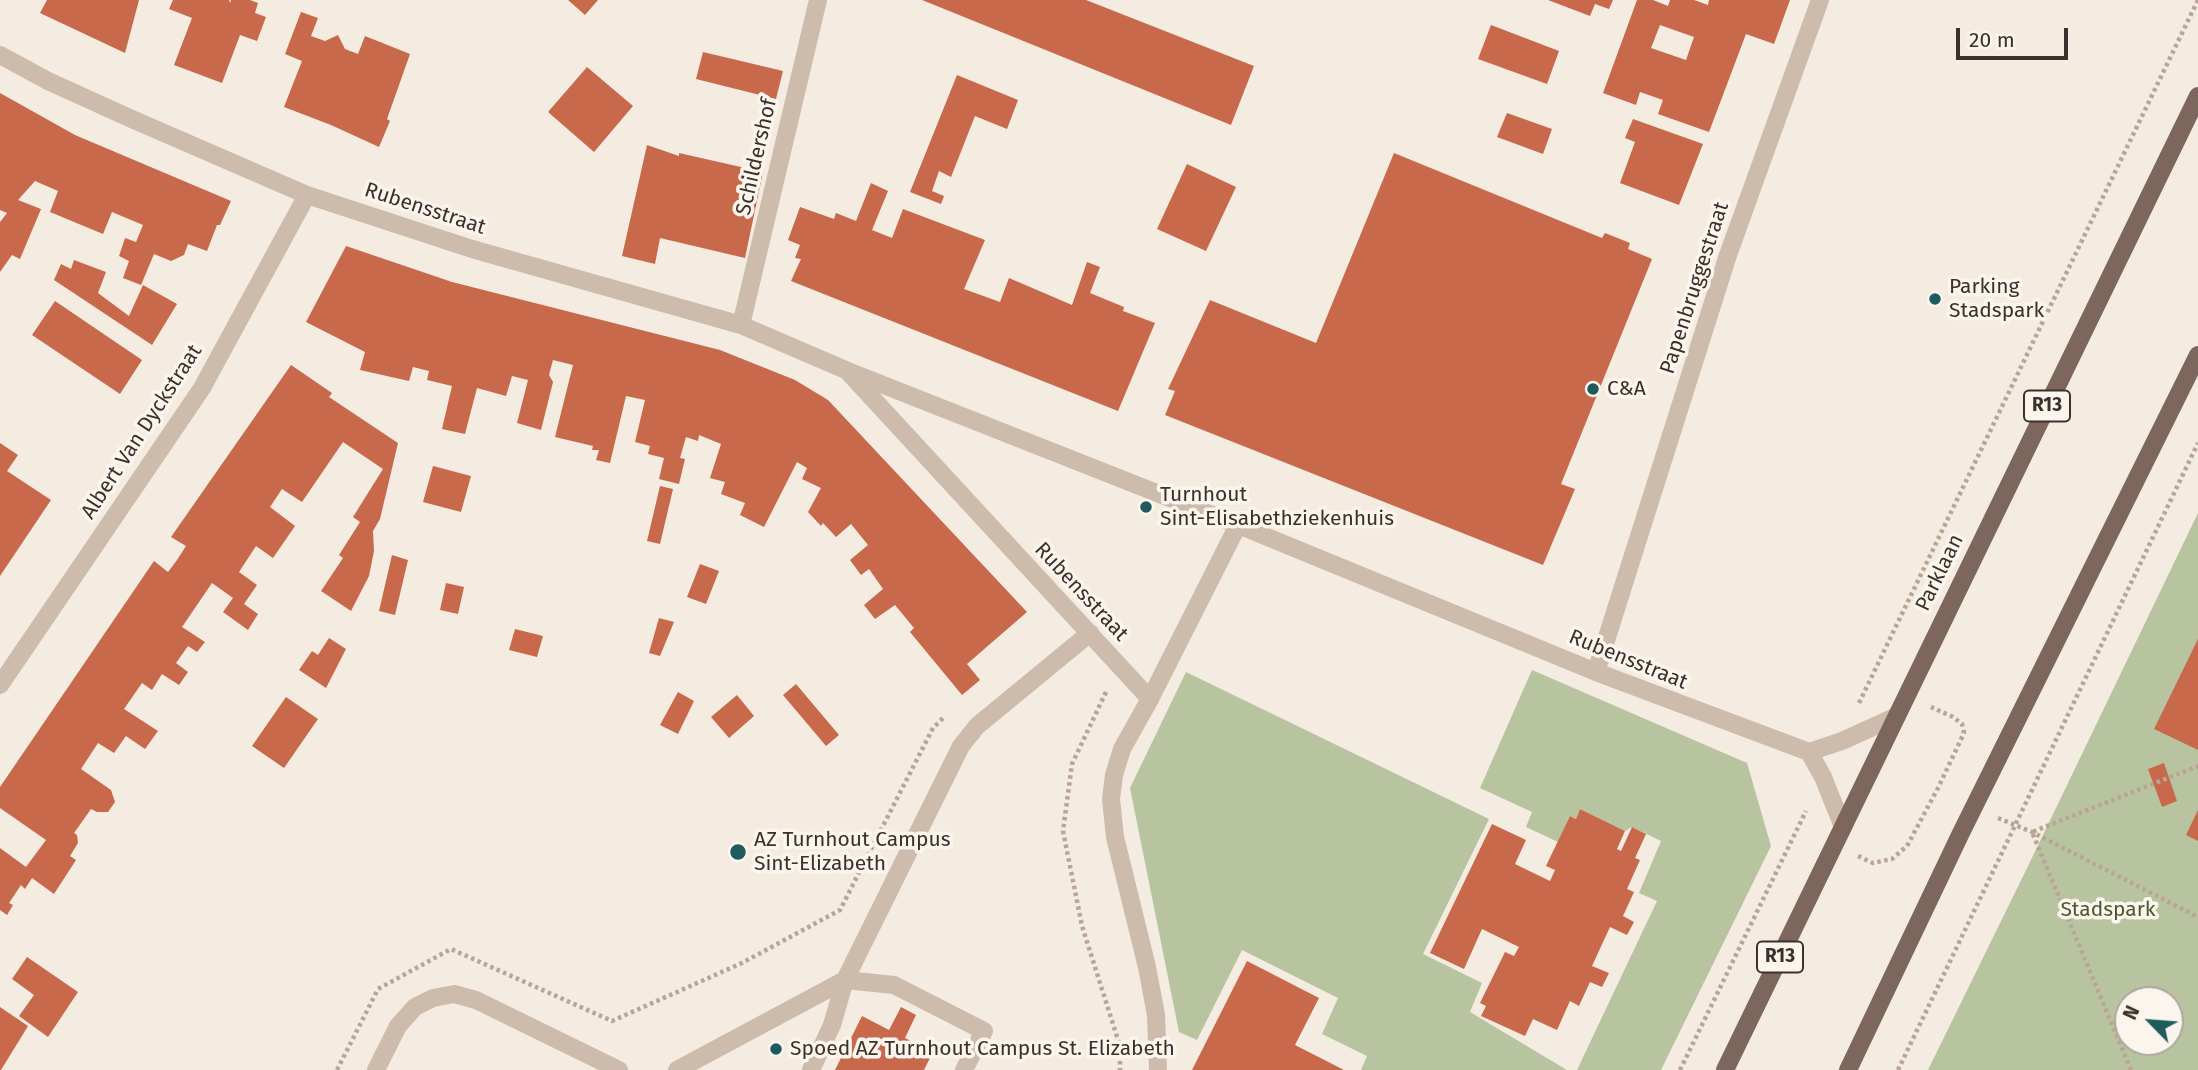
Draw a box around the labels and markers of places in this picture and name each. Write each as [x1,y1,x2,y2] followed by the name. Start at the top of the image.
[1949,274,2044,324] place label: Parking Stadspark
[1927,291,1943,307] marker: Parking Stadspark
[1607,376,1646,402] place label: C&A
[1585,381,1601,397] marker: C&A
[1160,482,1394,532] place label: Turnhout Sint-Elisabethziekenhuis
[1138,499,1154,515] marker: Turnhout Sint-Elisabethziekenhuis
[754,827,951,877] place label: AZ Turnhout Campus Sint-Elizabeth
[728,842,748,862] marker: AZ Turnhout Campus Sint-Elizabeth
[790,1036,1175,1062] place label: Spoed AZ Turnhout Campus St. Elizabeth
[768,1041,784,1057] marker: Spoed AZ Turnhout Campus St. Elizabeth

